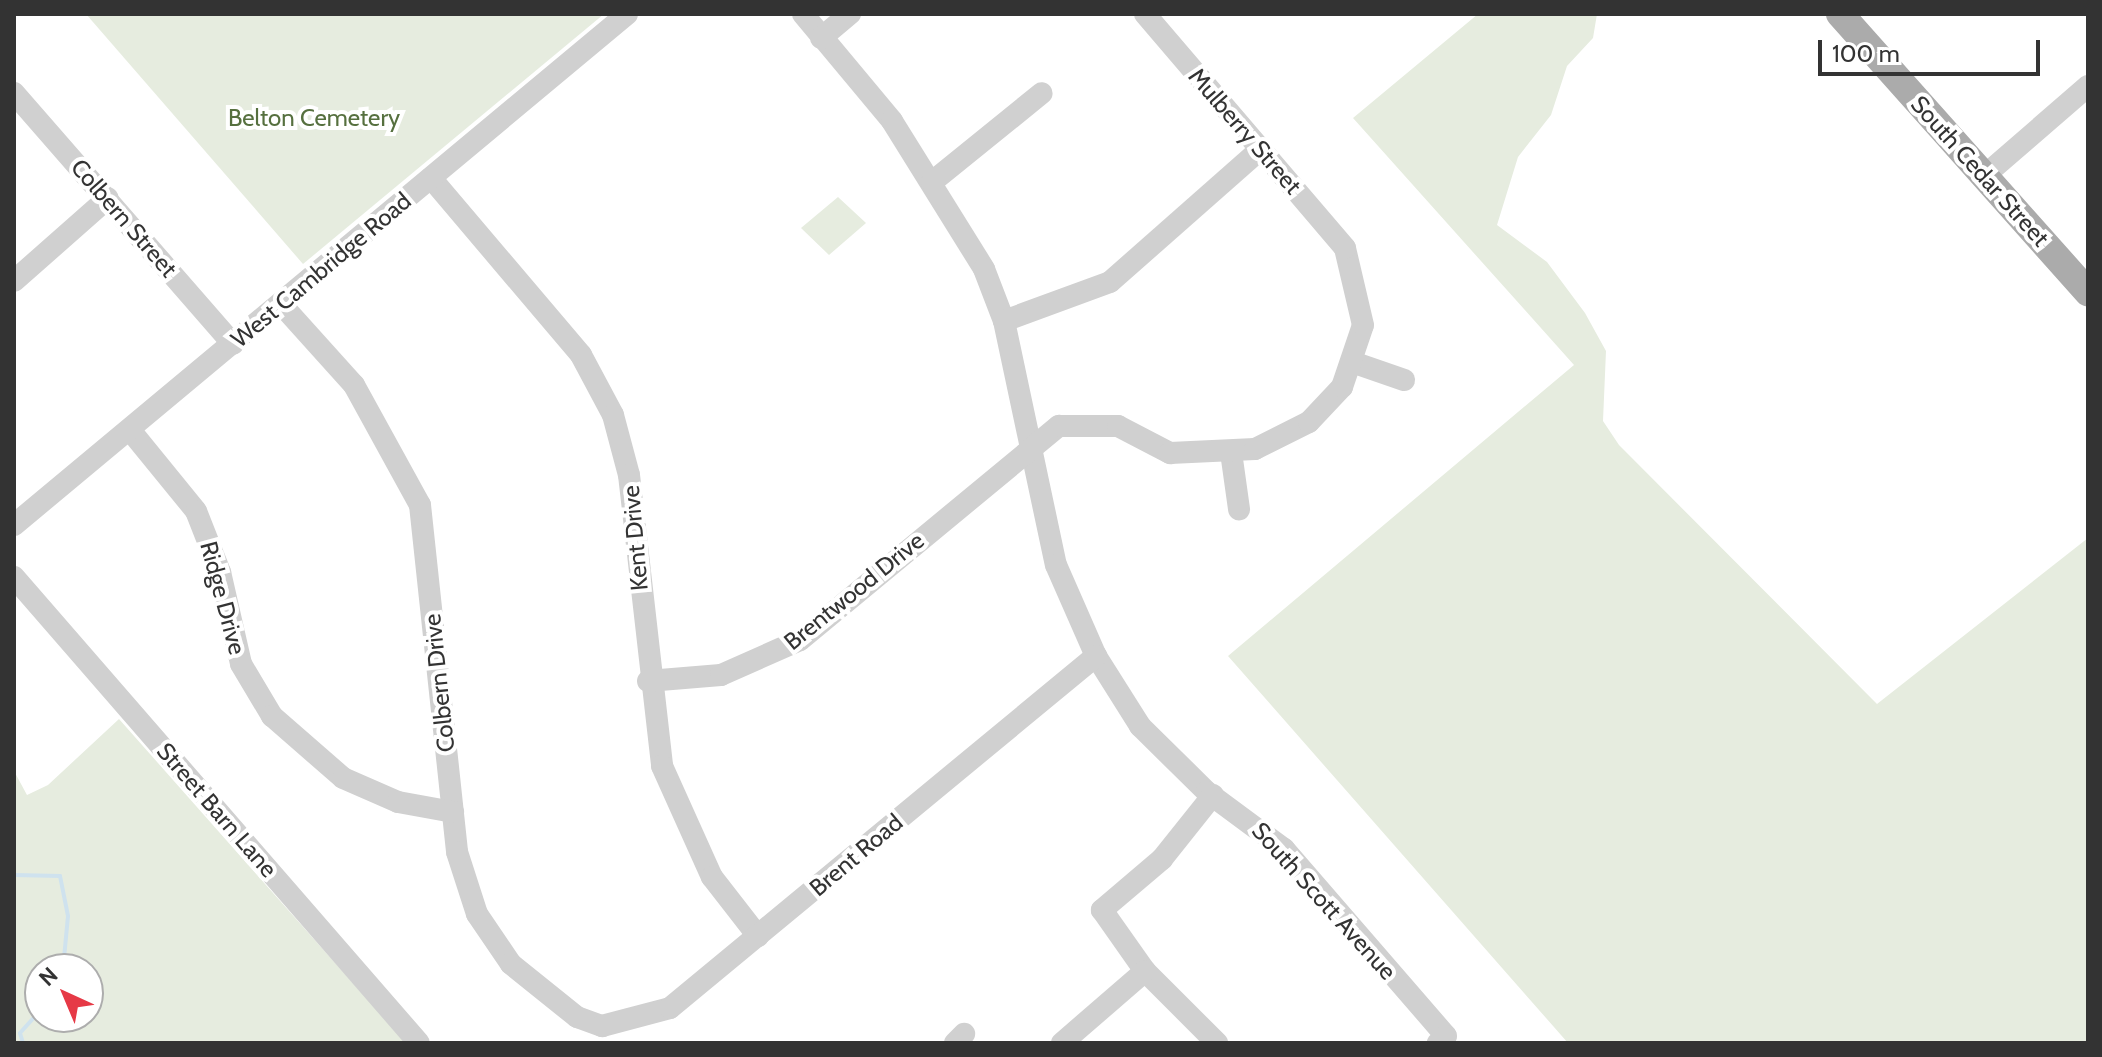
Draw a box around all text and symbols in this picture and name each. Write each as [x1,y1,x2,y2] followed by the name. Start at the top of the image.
[1822,24,2044,74] scale bar
[1832,39,1900,68] text: 100 m
[1182,62,1308,200] street label: Mulberry Street
[1905,90,2055,252] street label: South Cedar Street
[228,104,400,132] park label: Belton Cemetery
[65,153,183,283] street label: Colbern Street
[225,186,417,354] street label: West Cambridge Road
[616,484,654,592] street label: Kent Drive
[778,526,930,656] street label: Brentwood Drive
[194,538,252,658] street label: Ridge Drive
[417,612,461,754] street label: Colbern Drive
[151,737,283,883] street label: Street Barn Lane
[804,808,908,902] street label: Brent Road
[1246,816,1402,986] street label: South Scott Avenue
[24,953,104,1033] north arrow
[33,962,63,992] text: N

